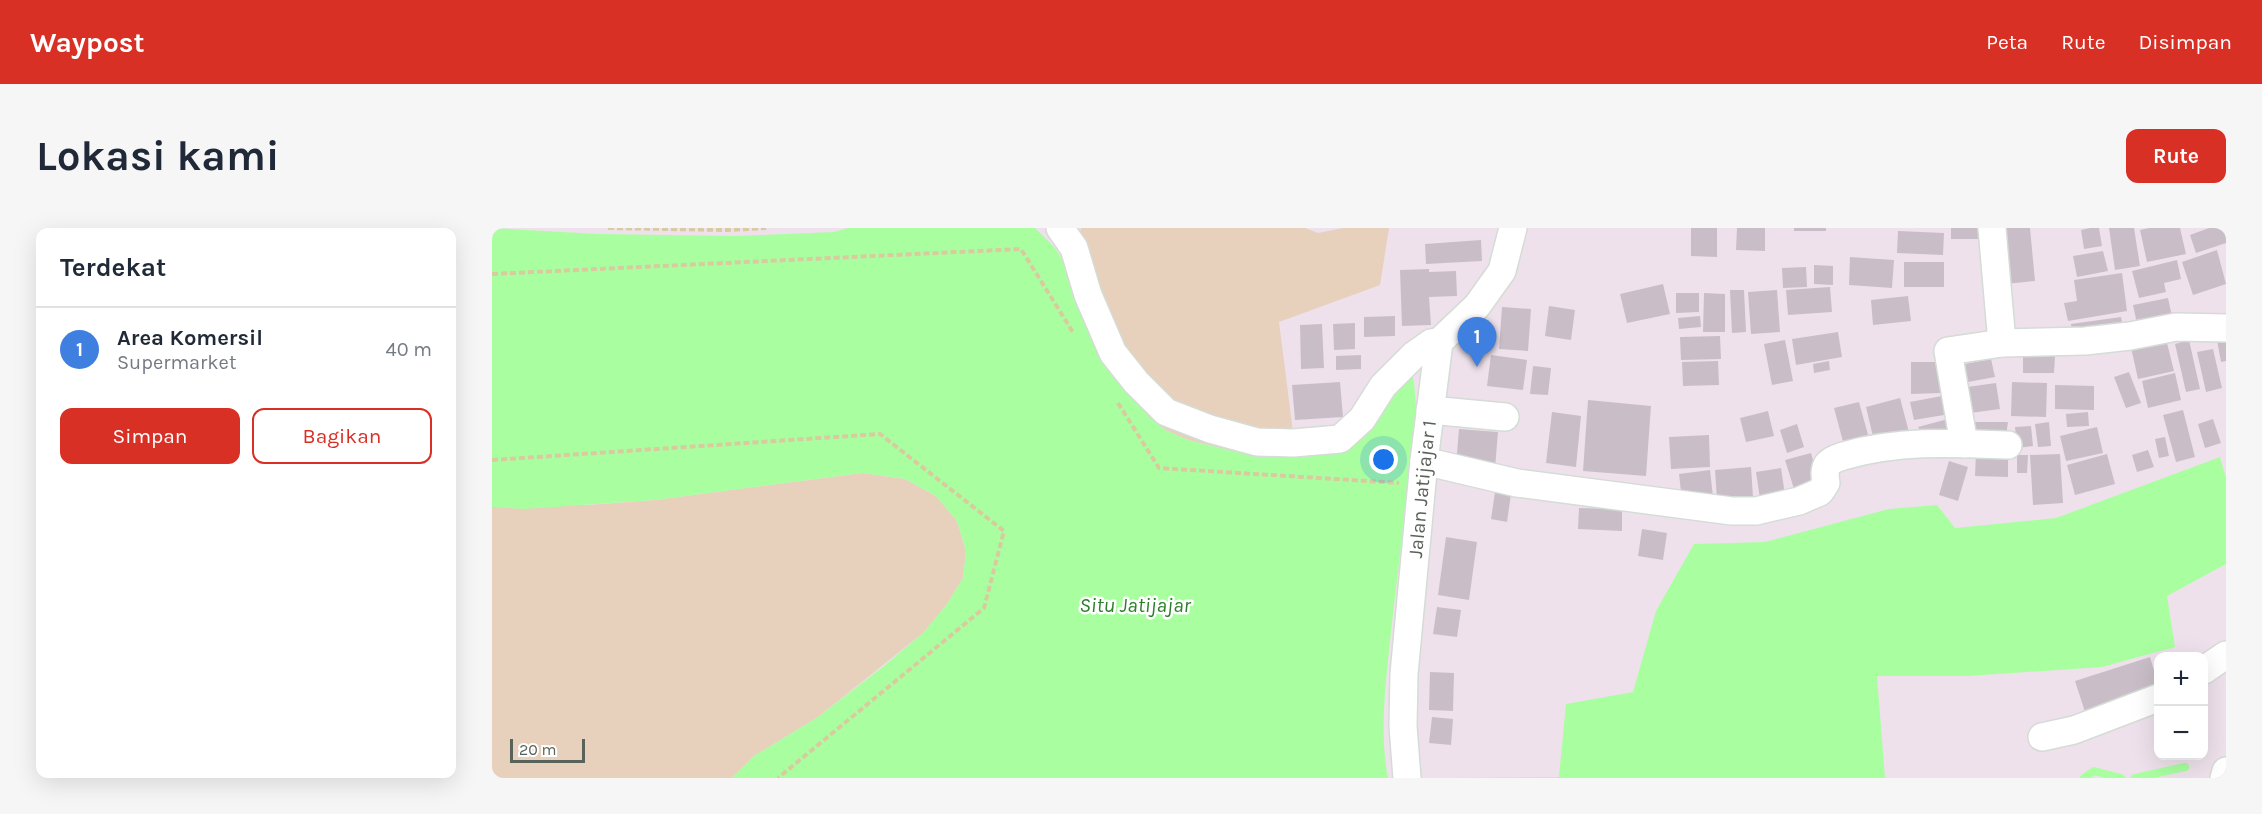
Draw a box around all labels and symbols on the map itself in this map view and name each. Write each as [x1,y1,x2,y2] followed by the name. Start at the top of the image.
[1458,318,1496,367] pin: 1
[1403,419,1441,559] street label: Jalan Jatijajar 1
[1369,445,1398,474] your location
[1079,593,1191,617] water label: Situ Jatijajar
[510,736,585,764] scale bar

